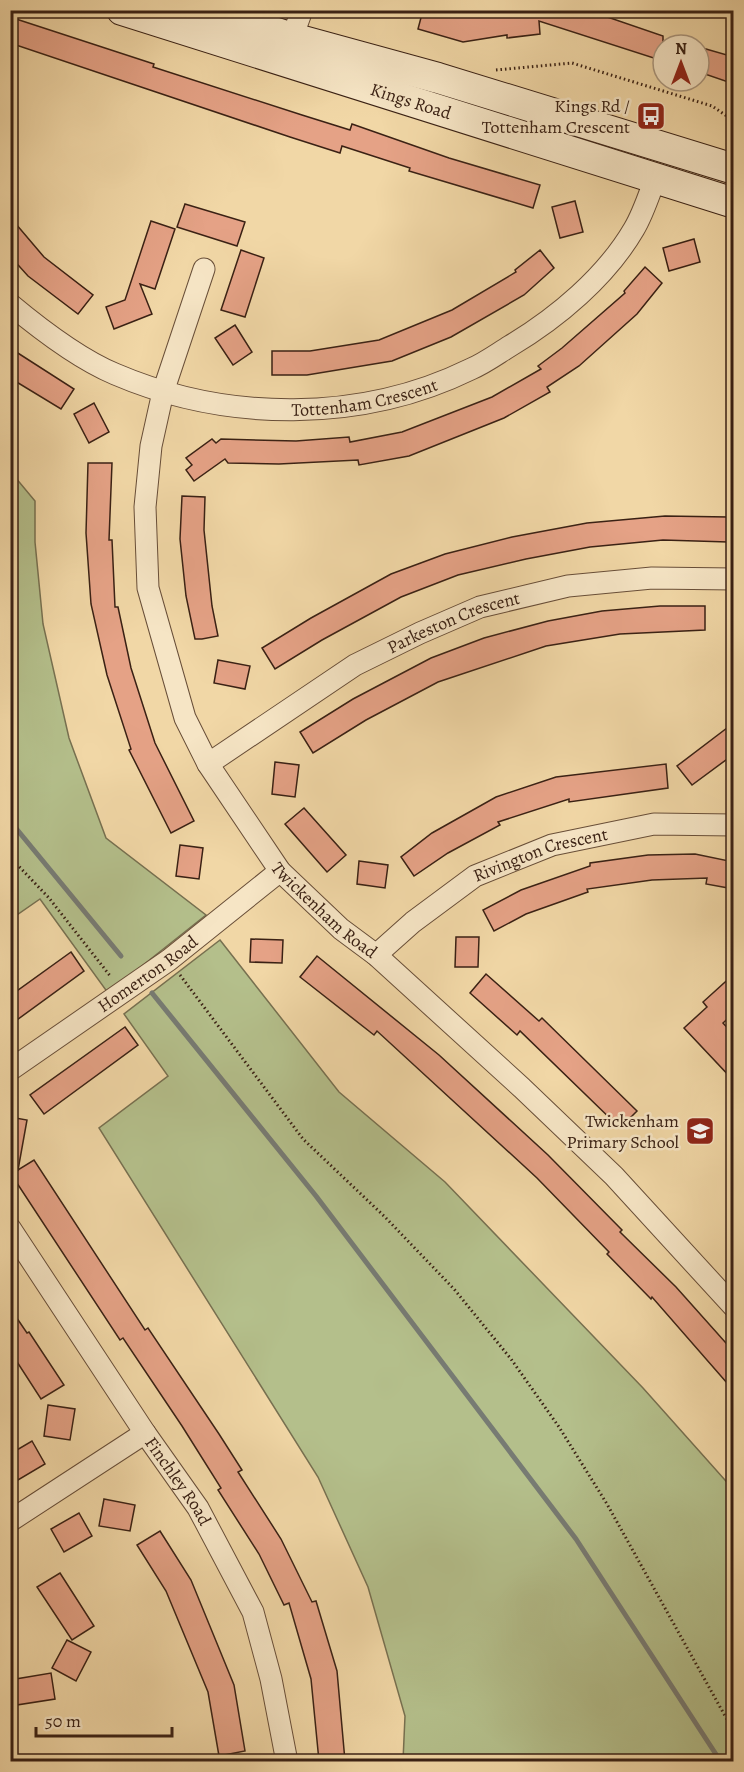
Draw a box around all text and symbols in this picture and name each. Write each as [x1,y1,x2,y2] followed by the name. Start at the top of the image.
[651,33,711,93] north arrow
[675,38,687,60] text: N
[367,77,455,125] street label: Kings Road
[482,94,630,139] place label: Kings Rd / Tottenham Crescent
[635,100,667,132] bus stop icon: Kings Rd / Tottenham Crescent
[291,373,441,422] street label: Tottenham Crescent
[383,586,522,659] street label: Parkeston Crescent
[470,822,610,888] street label: Rivington Crescent
[265,857,382,964] street label: Twickenham Road
[93,929,203,1018] street label: Homerton Road
[566,1109,680,1154] place label: Twickenham Primary School
[684,1115,716,1147] school or university icon: Twickenham Primary School
[139,1432,217,1530] street label: Finchley Road
[36,1700,172,1738] scale bar
[45,1709,81,1733] text: 50 m

